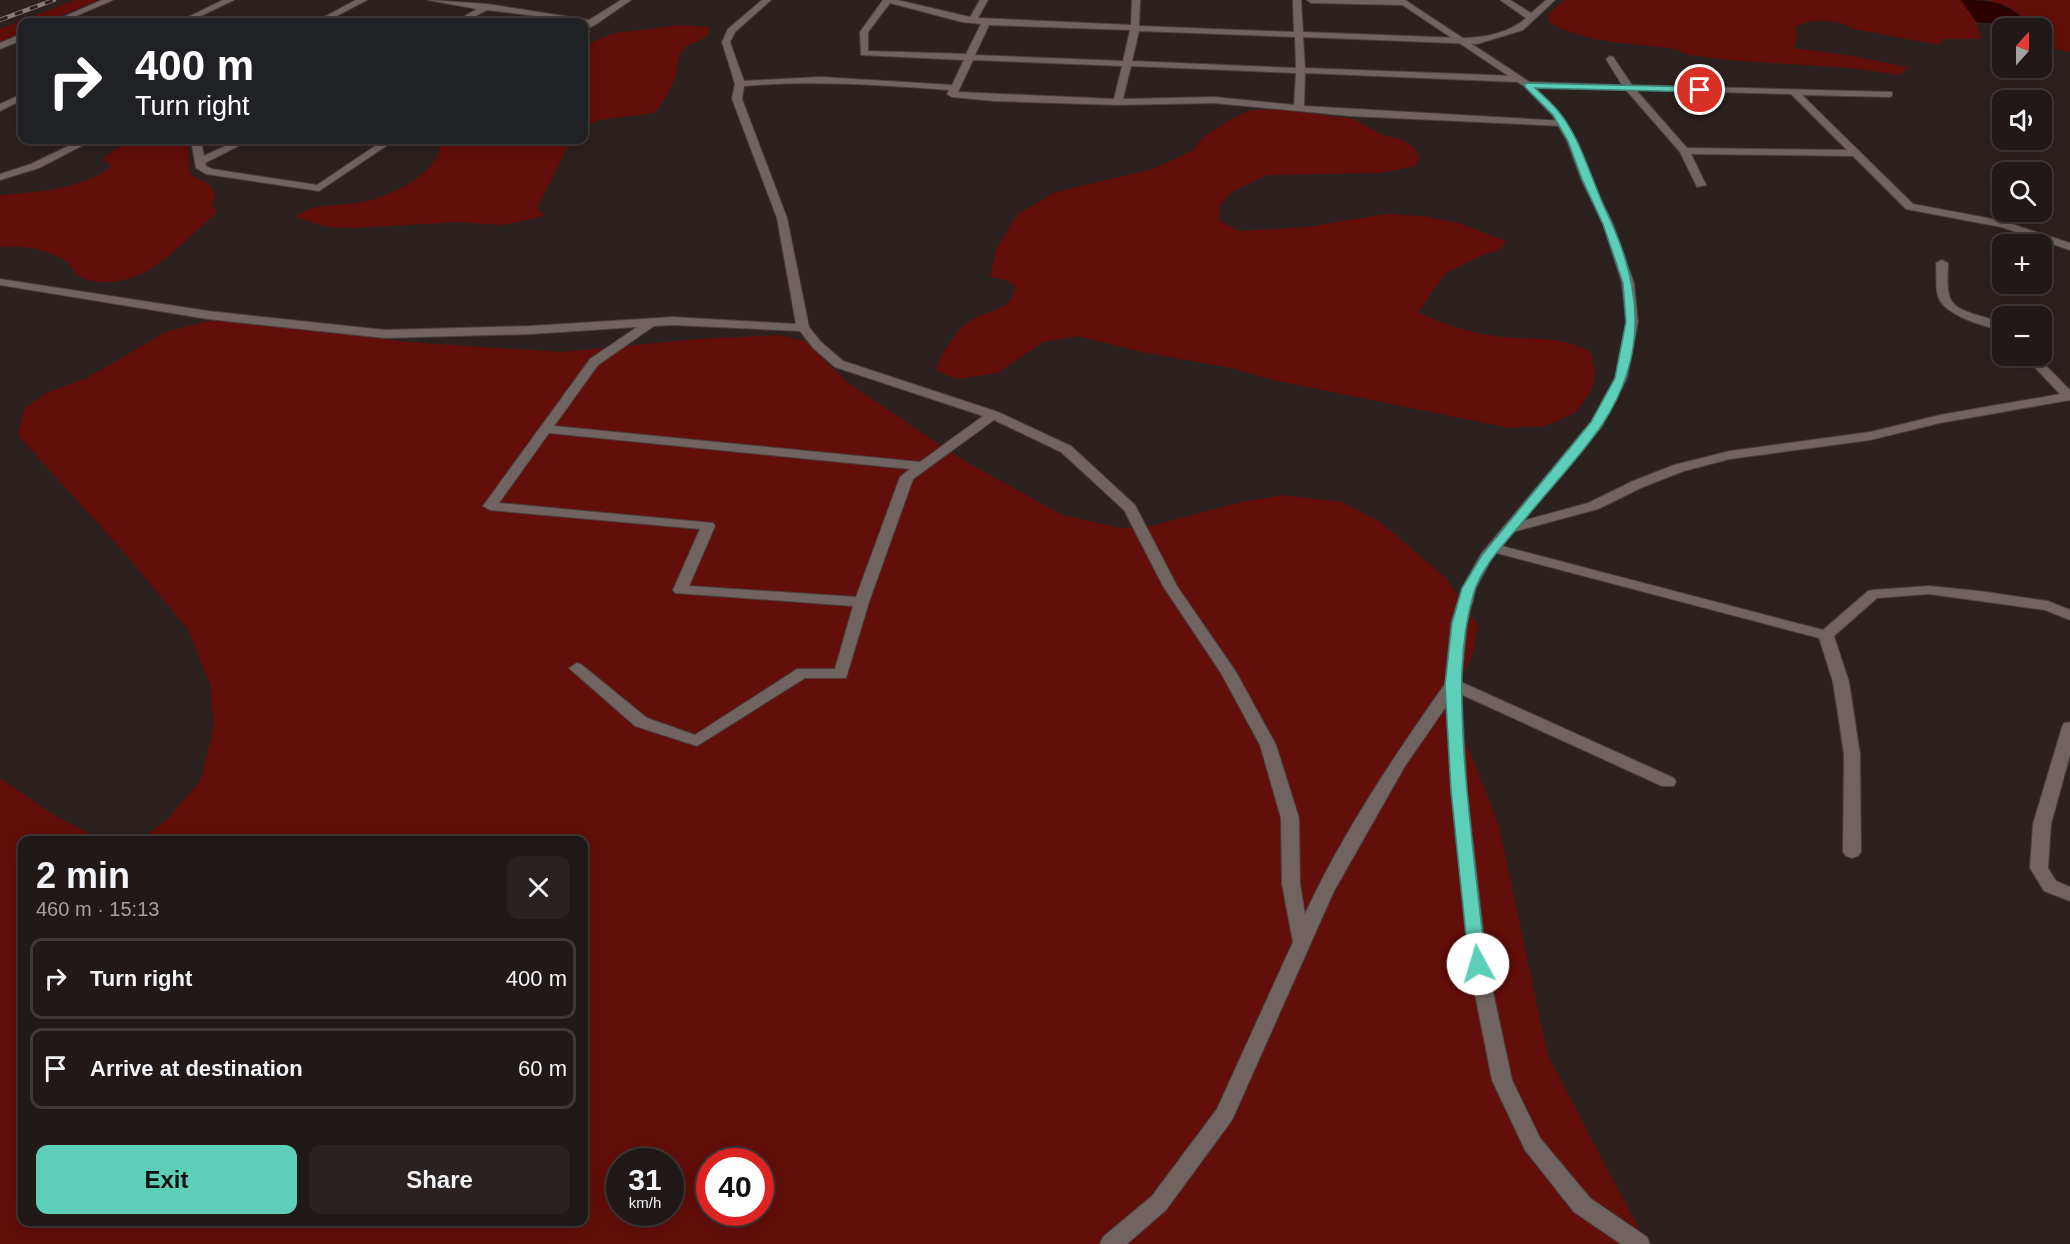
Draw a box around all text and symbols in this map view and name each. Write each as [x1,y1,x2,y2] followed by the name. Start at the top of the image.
[1992,18,2052,78] north arrow
[1992,18,2052,366] map controls
[36,42,114,120] icon: right
[135,42,254,89] text: 400 m
[1674,64,1725,115] pin
[1683,73,1716,106] icon: arrive
[1992,90,2052,150] button: sound
[135,91,250,121] text: Turn right
[1992,162,2052,222] button: search
[1992,234,2052,294] button: +
[1992,306,2052,366] button: −
[36,855,130,896] text: 2 min
[507,856,570,919] button: close
[36,898,159,920] text: 460 m · 15:13
[1446,932,1510,996] position arrow
[39,962,72,995] icon: right
[90,966,192,991] text: Turn right
[506,966,567,991] text: 400 m
[39,1052,72,1085] icon: arrive
[90,1056,303,1081] text: Arrive at destination
[518,1056,567,1081] text: 60 m
[36,1145,297,1214] button: Exit
[309,1145,570,1214] button: Share
[696,1148,774,1226] speed limit sign: 40
[628,1163,662,1196] text: 31
[629,1194,661,1211] text: km/h

